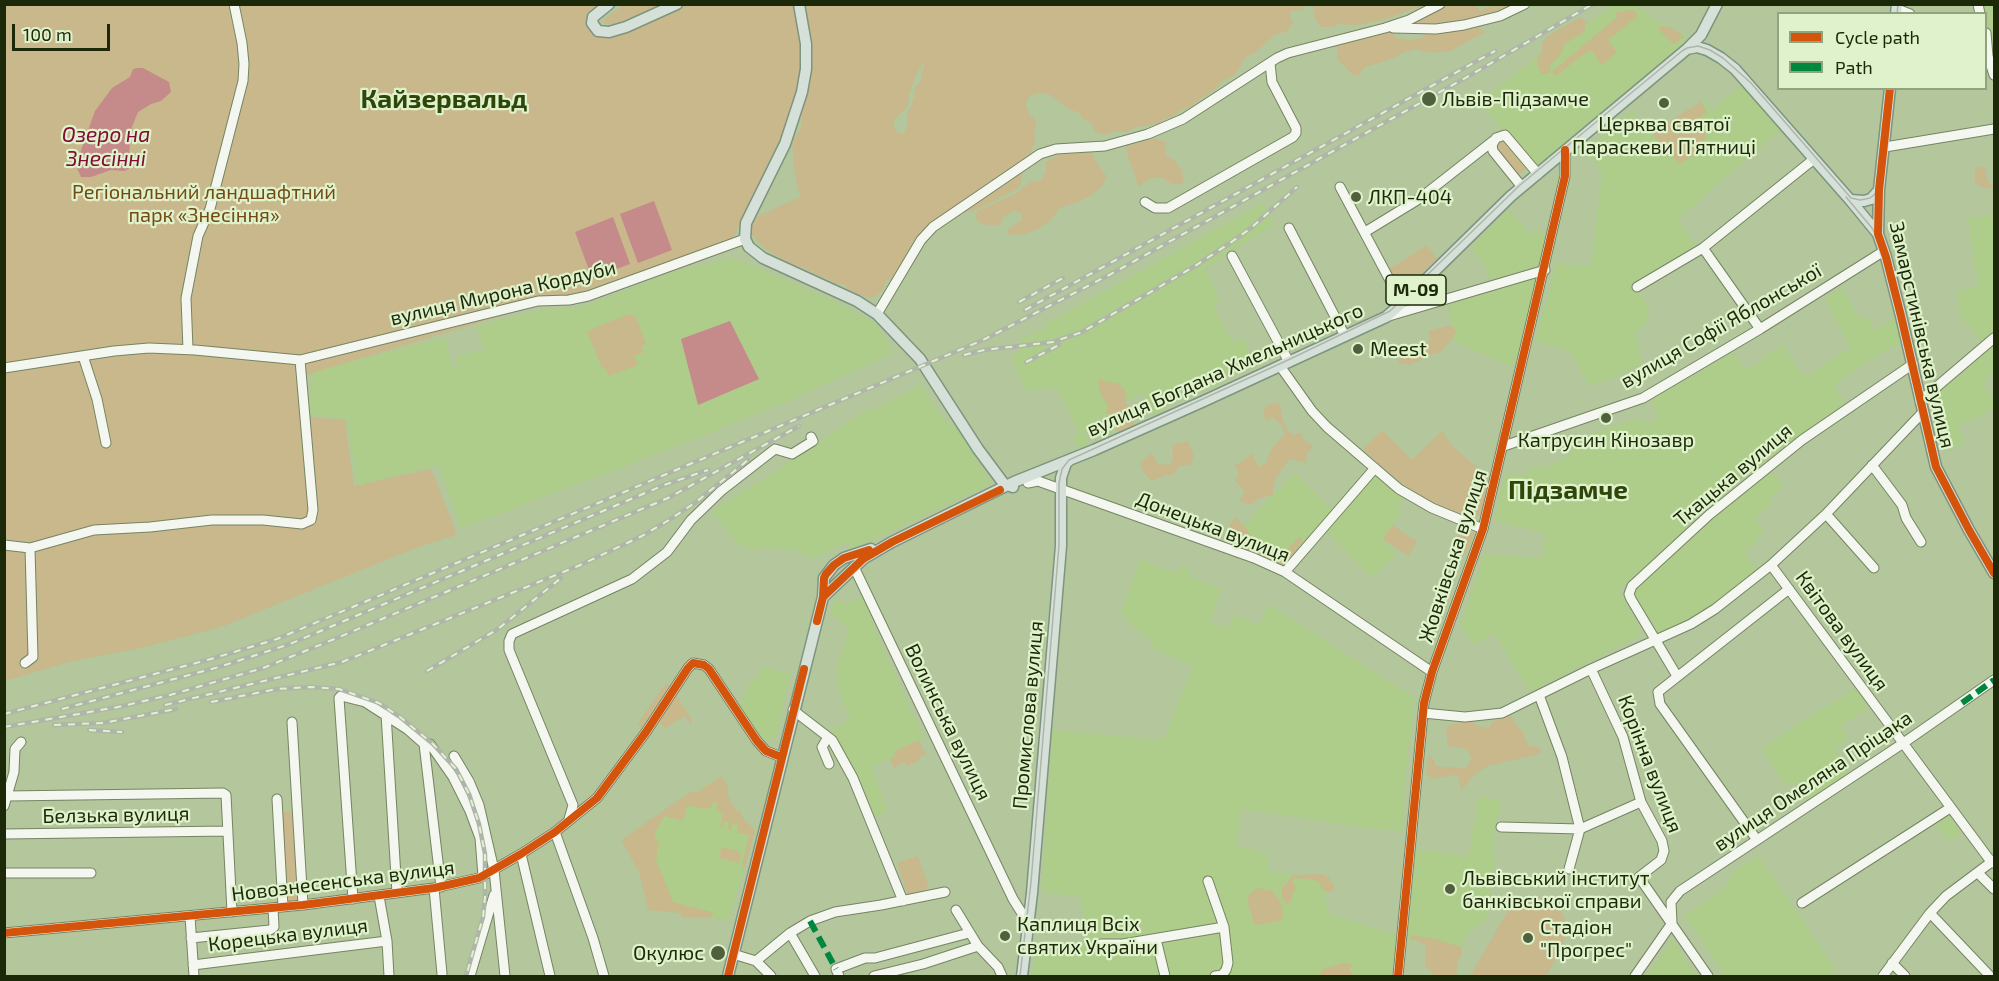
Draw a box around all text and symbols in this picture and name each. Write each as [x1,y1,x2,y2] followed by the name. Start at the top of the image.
[15,12,112,50] scale bar
[1777,12,1987,90] legend
[23,23,72,45] text: 100 m
[1835,26,1920,48] text: Cycle path
[1835,56,1873,78] text: Path
[361,83,527,115] district label: Кайзервальд
[1442,87,1589,111] place label: Львів-Підзамче
[1420,90,1438,108] marker: Львів-Підзамче
[1657,96,1671,110] marker: Церква святої Параскеви П'ятниці
[1572,112,1756,159] place label: Церква святої Параскеви П'ятниці
[62,122,150,172] water label: Озеро на Знесінні
[72,180,336,227] park label: Регіональний ландшафтний парк «Знесіння»
[1368,185,1452,209] place label: ЛКП-404
[1349,190,1363,204] marker: ЛКП-404
[1884,219,1960,451] street label: Замарстинівська вулиця
[388,255,618,331] street label: вулиця Мирона Кордуби
[1616,259,1826,393] street label: вулиця Софії Яблонської
[1386,275,1446,305] road number: М-09
[1083,298,1367,442] street label: вулиця Богдана Хмельницького
[1370,337,1427,361] place label: Meest
[1351,342,1365,356] marker: Meest
[1599,411,1613,425] marker: Катрусин Кінозавр
[1669,419,1797,531] street label: Ткацька вулиця
[1518,428,1694,452] place label: Катрусин Кінозавр
[1414,467,1492,645] street label: Жовківська вулиця
[1508,474,1628,506] district label: Підзамче
[1133,487,1293,567] street label: Донецька вулиця
[1790,566,1894,696] street label: Квітова вулиця
[1008,620,1048,810] street label: Промислова вулиця
[900,640,996,804] street label: Волинська вулиця
[1613,692,1687,836] street label: Корінна вулиця
[1709,706,1917,856] street label: вулиця Омеляна Пріцака
[42,802,190,828] street label: Белзька вулиця
[230,855,456,907] street label: Новознесенська вулиця
[1462,866,1650,913] place label: Львівський інститут банківської справи
[1443,882,1457,896] marker: Львівський інститут банківської справи
[1017,912,1158,959] place label: Каплиця Всіх святих України
[207,913,369,957] street label: Корецька вулиця
[1540,915,1632,962] place label: Стадіон "Прогрес"
[998,929,1012,943] marker: Каплиця Всіх святих України
[1521,931,1535,945] marker: Стадіон "Прогрес"
[633,941,704,965] place label: Окулюс
[709,944,727,962] marker: Окулюс

